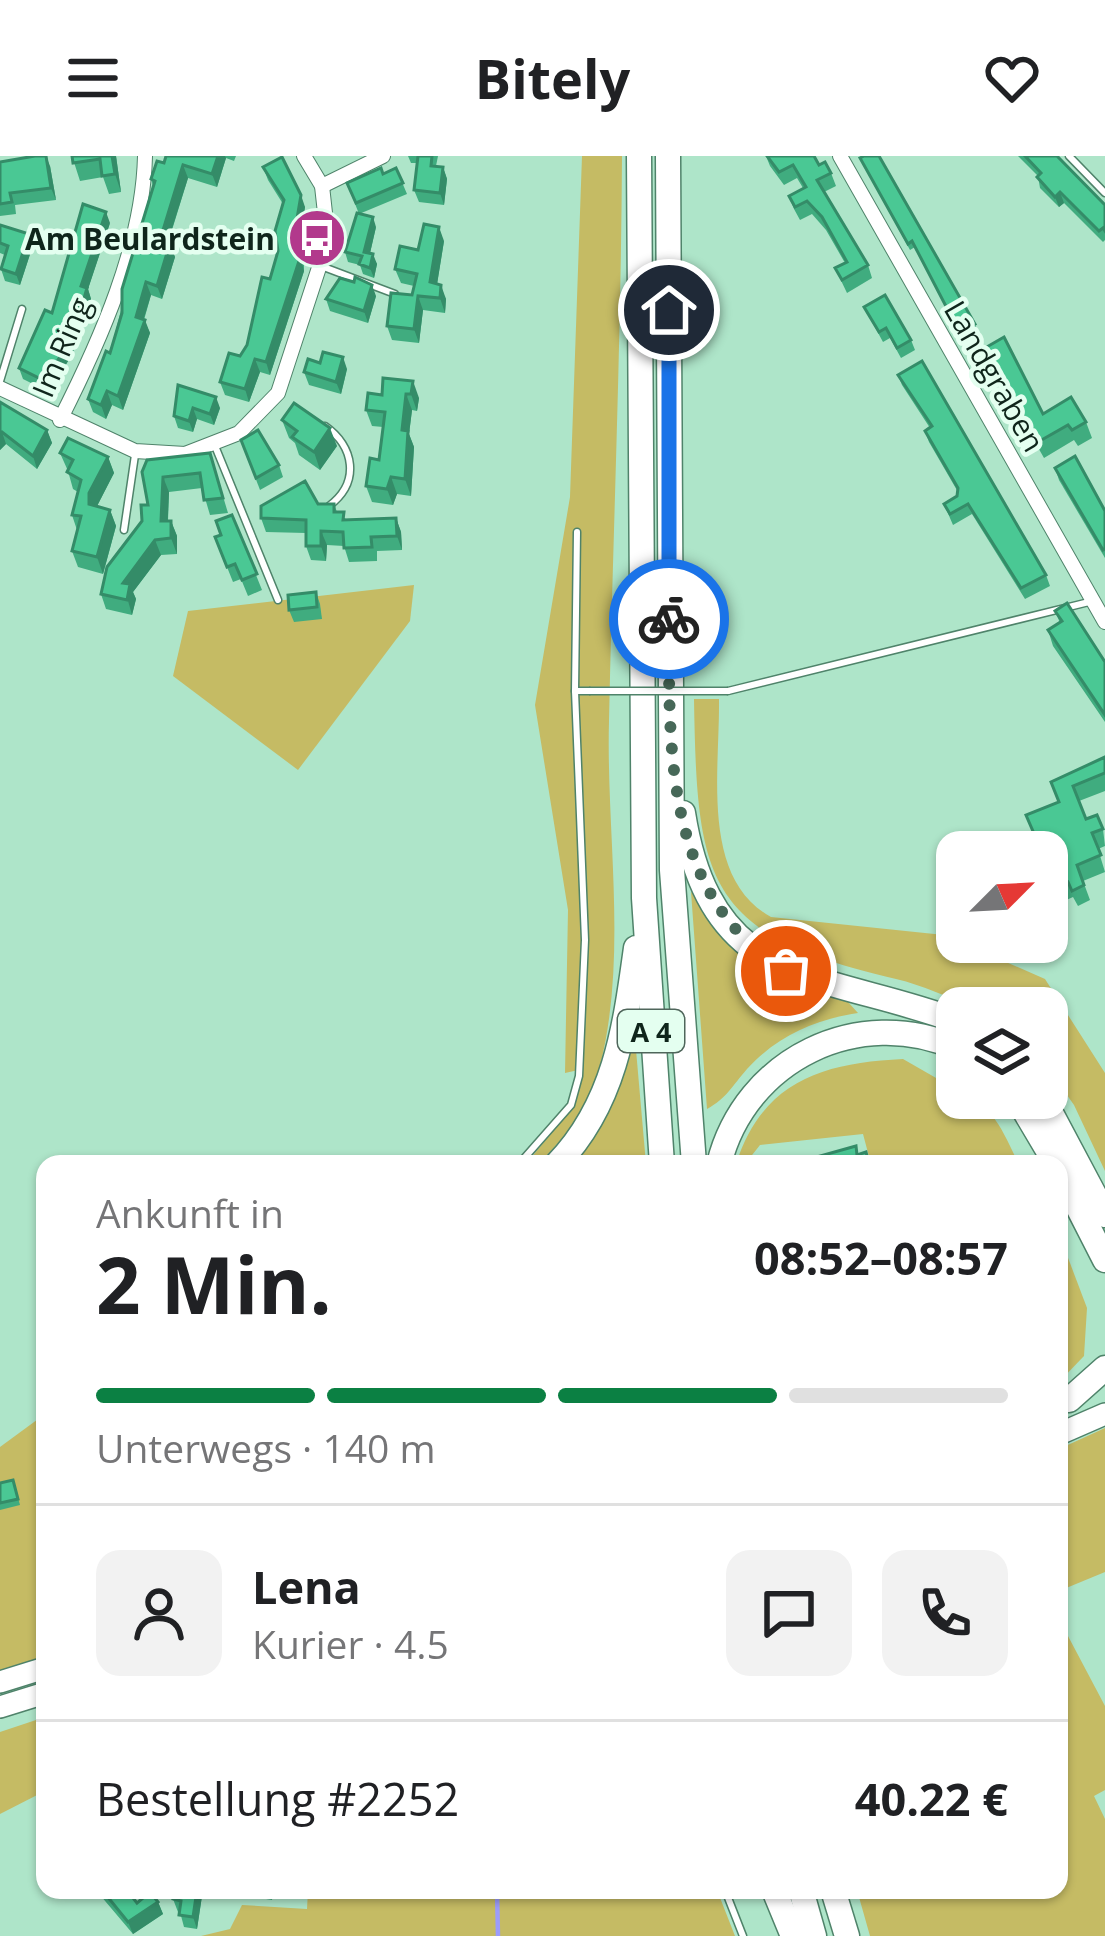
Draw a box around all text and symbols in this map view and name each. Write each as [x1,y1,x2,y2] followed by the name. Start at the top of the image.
[475,41,630,115] text: Bitely
[60,45,126,111] icon: menu
[979,45,1045,111] icon: heart
[286,207,348,269] bus stop icon: Am Beulardstein
[25,218,275,259] place label: Am Beulardstein
[618,259,720,361] pin
[636,277,702,343] icon: home
[22,291,100,403] street label: Im Ring
[935,293,1055,459] street label: Landgraben
[609,559,729,679] courier
[636,586,702,652] icon: bike
[936,831,1068,963] north arrow
[936,831,1068,1119] map controls
[735,920,837,1022] pin
[753,938,819,1004] icon: bag
[936,987,1068,1119] button: layers
[618,1010,684,1052] road number: A 4
[96,1186,284,1239] text: Ankunft in
[754,1227,1008,1288] text: 08:52–08:57
[96,1231,332,1337] text: 2 Min.
[96,1421,436,1474] text: Unterwegs · 140 m
[96,1550,222,1676] button: person
[726,1550,852,1676] button: chat
[882,1550,1008,1676] button: phone
[252,1556,361,1617] text: Lena
[252,1617,449,1670] text: Kurier · 4.5
[96,1768,459,1829] text: Bestellung #2252
[855,1768,1008,1829] text: 40.22 €

